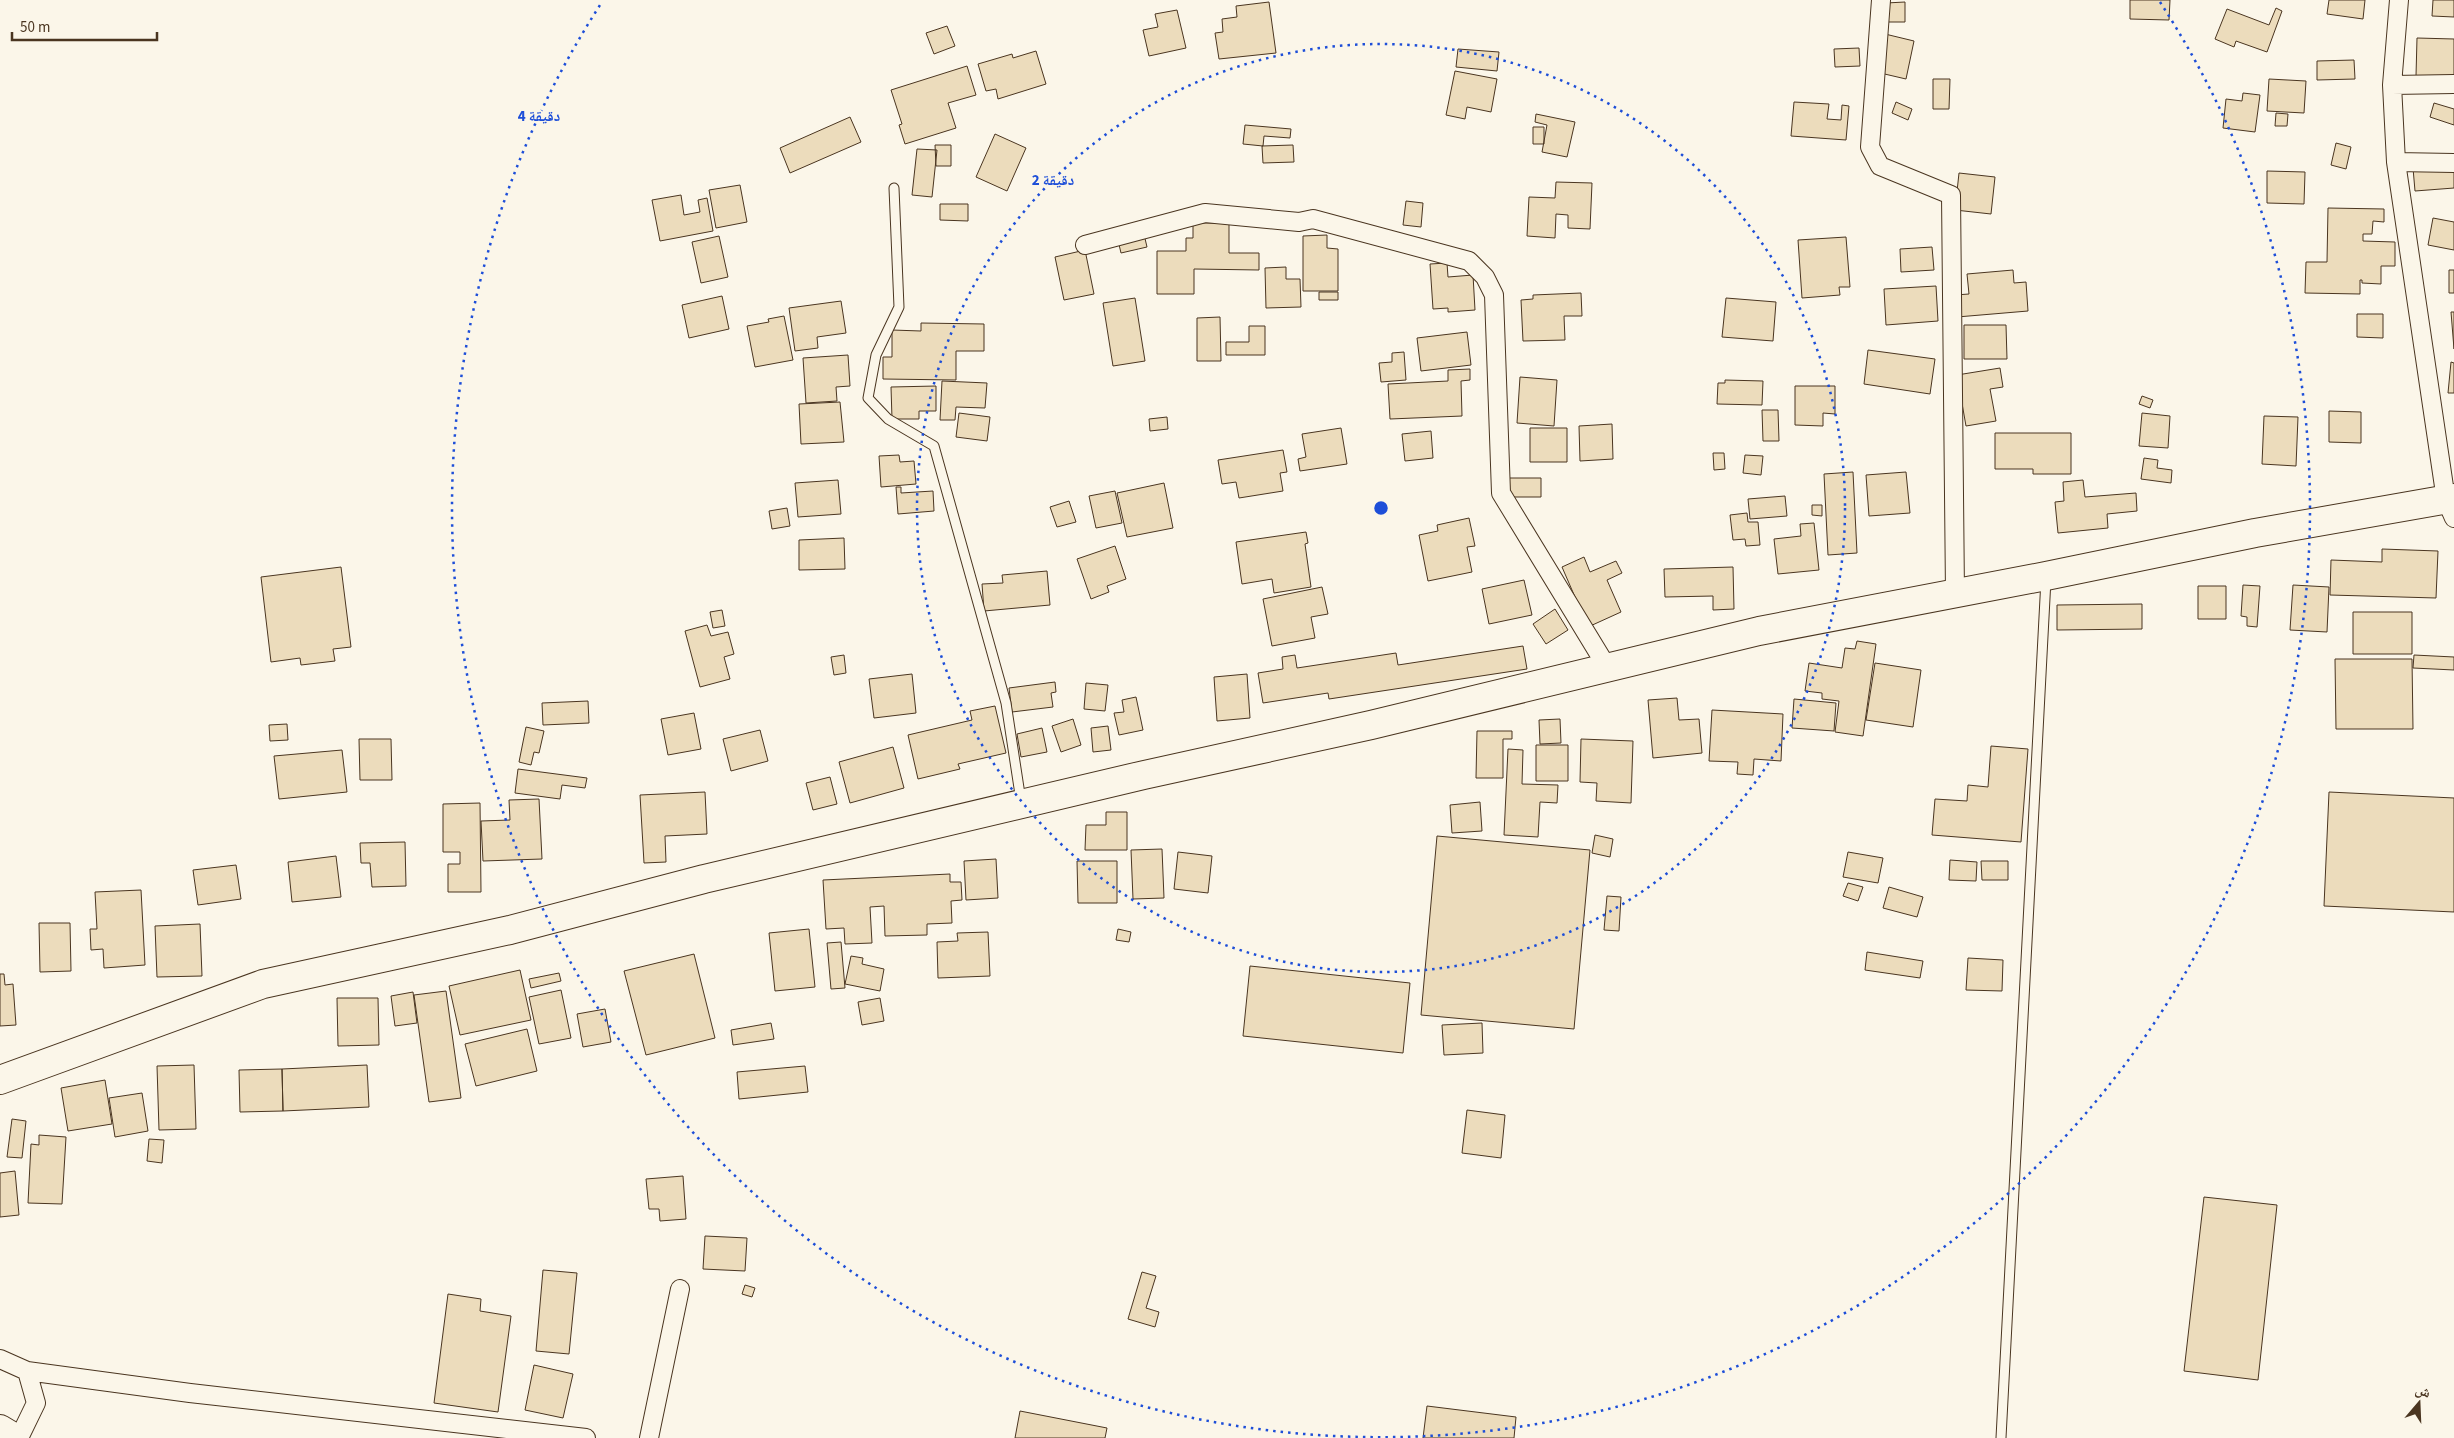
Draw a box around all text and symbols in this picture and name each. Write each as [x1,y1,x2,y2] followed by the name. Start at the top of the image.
[12,10,158,42] scale bar
[20,17,50,38] text: 50 m
[518,106,560,127] text: 4 دقيقة
[1032,170,1074,191] text: 2 دقيقة
[1372,499,1390,517] centre of rings
[2394,1378,2444,1428] north arrow
[2413,1380,2433,1404] text: ش

